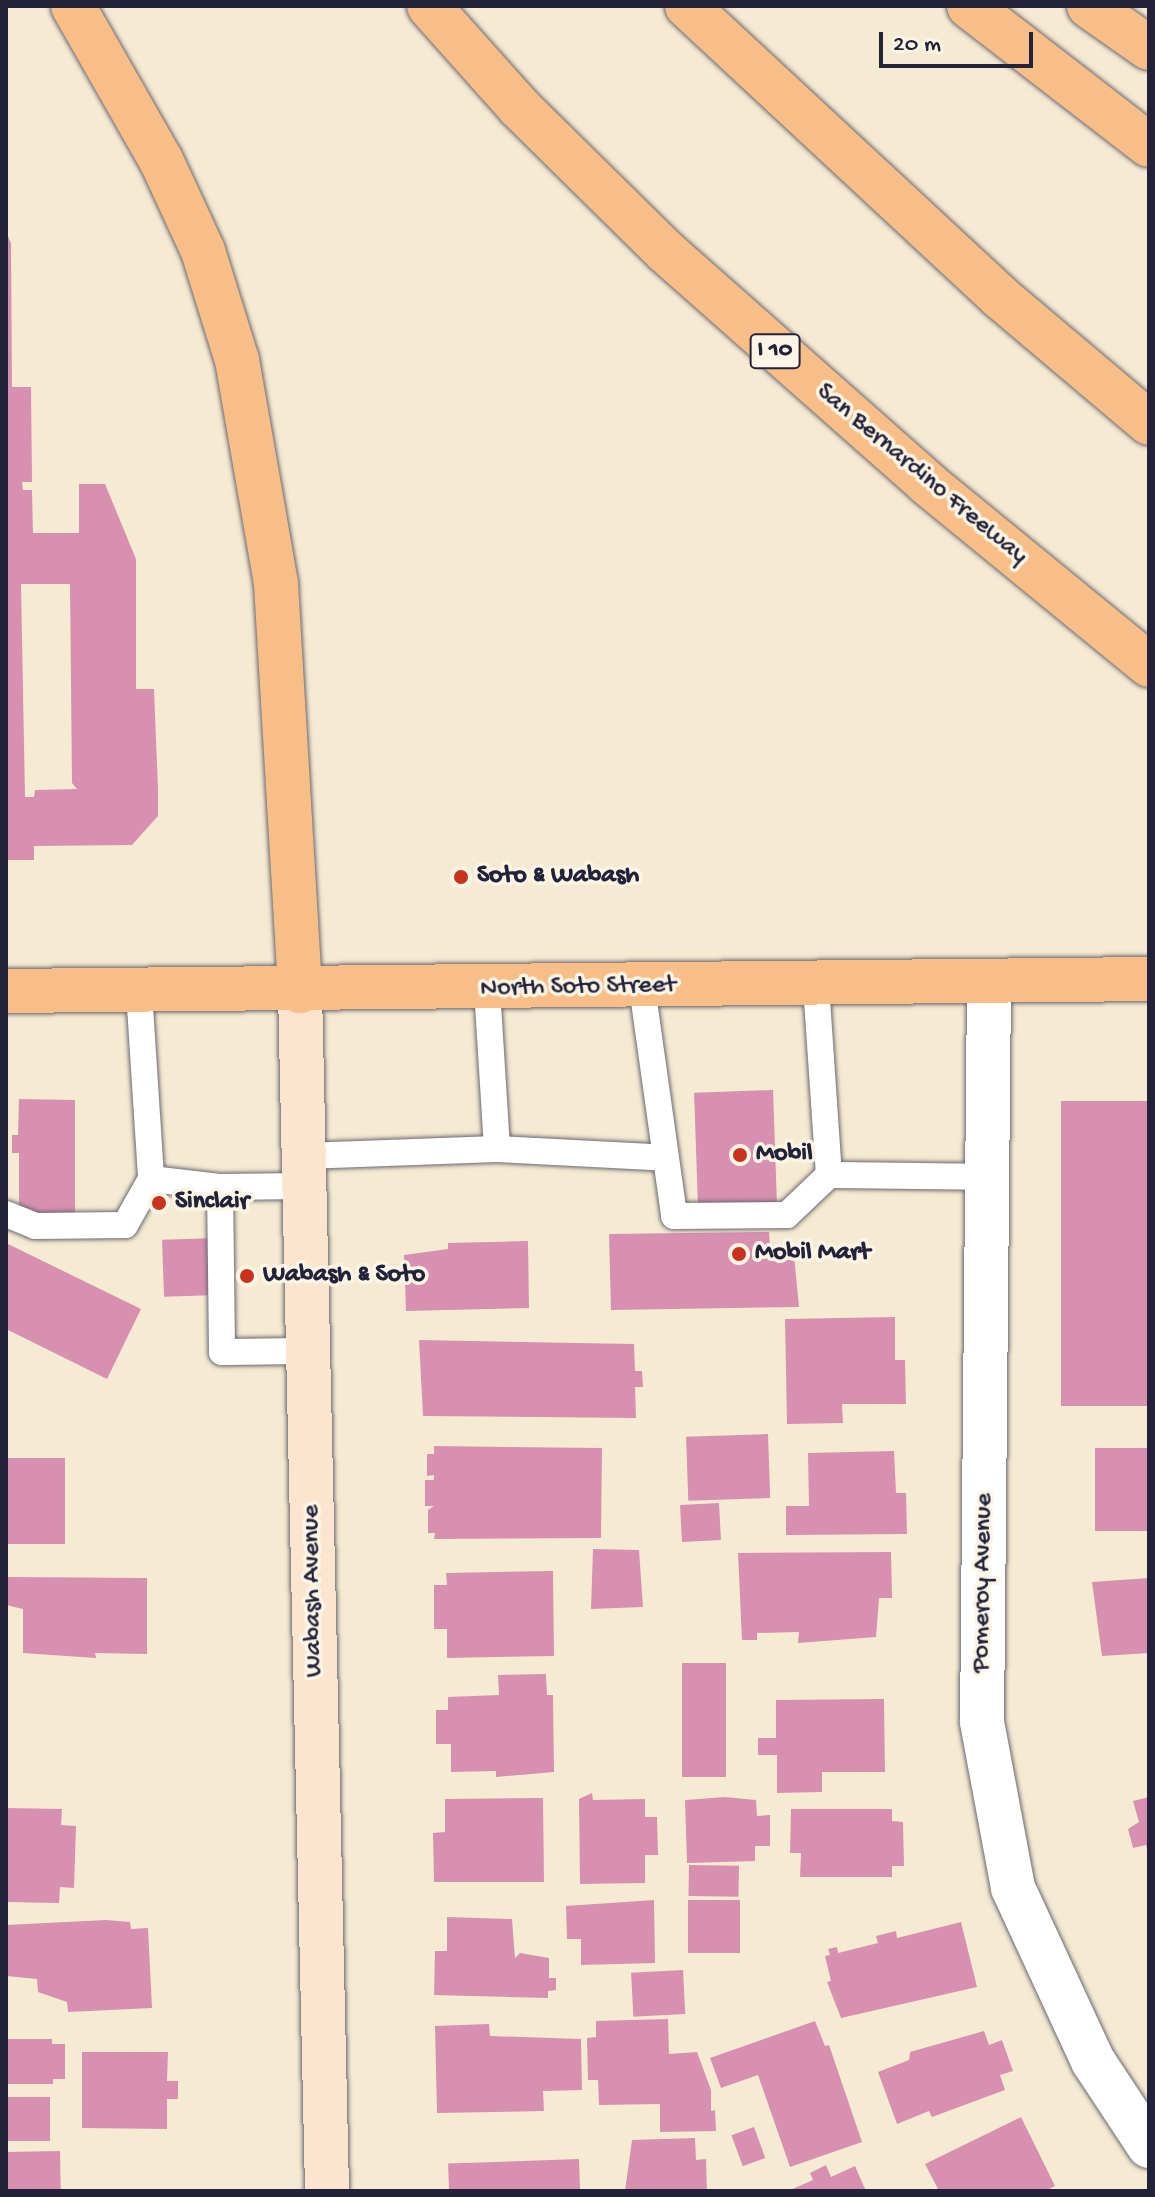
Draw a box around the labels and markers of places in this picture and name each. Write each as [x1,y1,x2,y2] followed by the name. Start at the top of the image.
[477,861,639,893] place label: Soto & Wabash
[452,868,470,886] marker: Soto & Wabash
[756,1139,813,1171] place label: Mobil
[731,1146,749,1164] marker: Mobil
[175,1187,249,1219] place label: Sinclair
[150,1194,168,1212] marker: Sinclair
[755,1238,870,1270] place label: Mobil Mart
[730,1245,748,1263] marker: Mobil Mart
[263,1260,425,1292] place label: Wabash & Soto
[238,1267,256,1285] marker: Wabash & Soto

